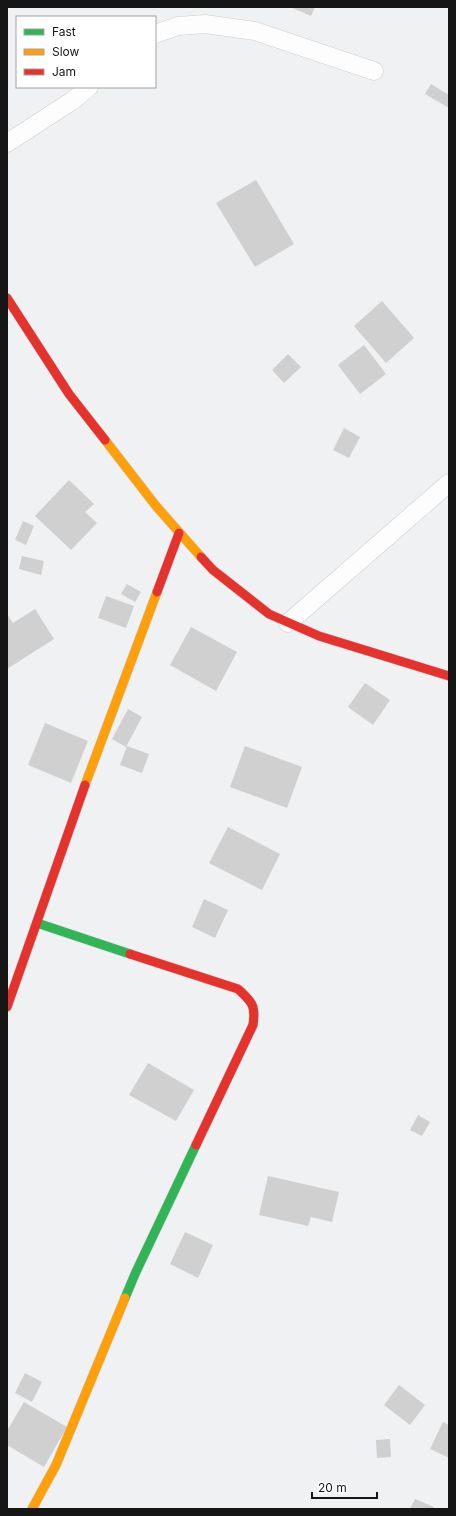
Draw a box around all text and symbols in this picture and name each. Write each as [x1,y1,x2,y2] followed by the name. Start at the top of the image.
[16,16,156,88] legend
[52,24,76,39] text: Fast
[52,44,80,59] text: Slow
[52,64,76,79] text: Jam
[312,1474,377,1500] scale bar
[318,1480,347,1495] text: 20 m

